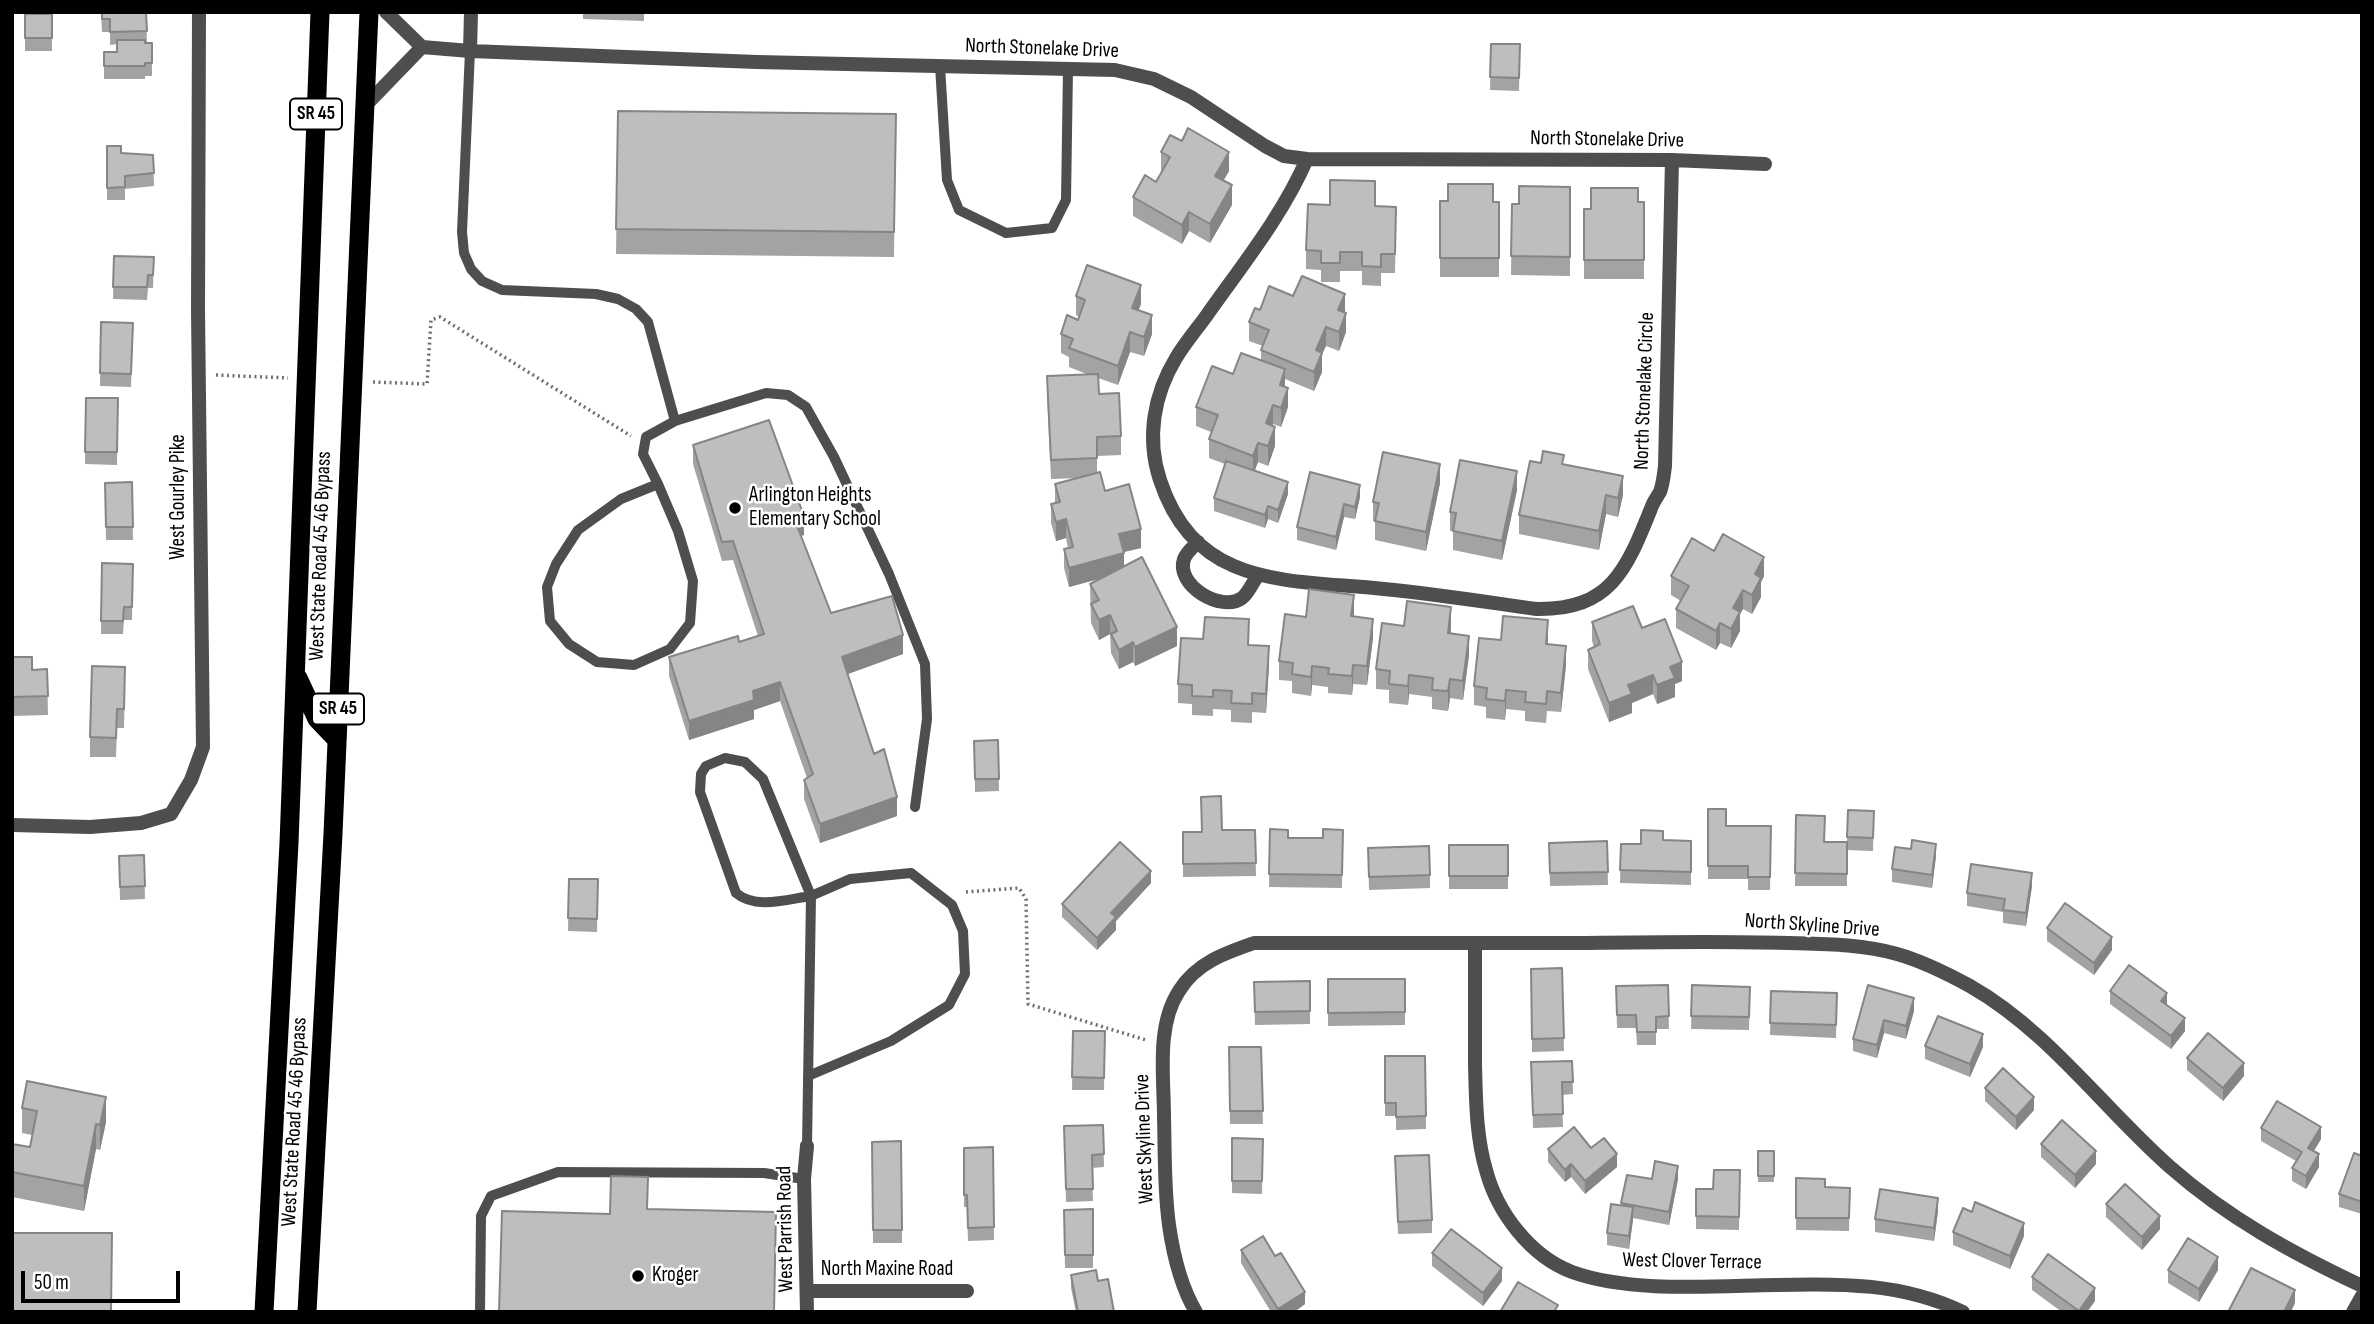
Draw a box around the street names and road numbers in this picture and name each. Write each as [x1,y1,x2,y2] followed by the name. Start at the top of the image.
[965,34,1119,64] street label: North Stonelake Drive
[290,98,342,130] road number: SR 45
[1530,126,1684,154] street label: North Stonelake Drive
[1630,312,1660,470] street label: North Stonelake Circle
[166,434,192,560] street label: West Gourley Pike
[305,451,337,661] street label: West State Road 45 46 Bypass
[312,694,364,724] road number: SR 45
[1744,909,1880,943] street label: North Skyline Drive
[277,1017,313,1227] street label: West State Road 45 46 Bypass
[1130,1074,1160,1204] street label: West Skyline Drive
[772,1166,800,1292] street label: West Parrish Road
[1622,1248,1762,1276] street label: West Clover Terrace
[821,1257,953,1283] street label: North Maxine Road

